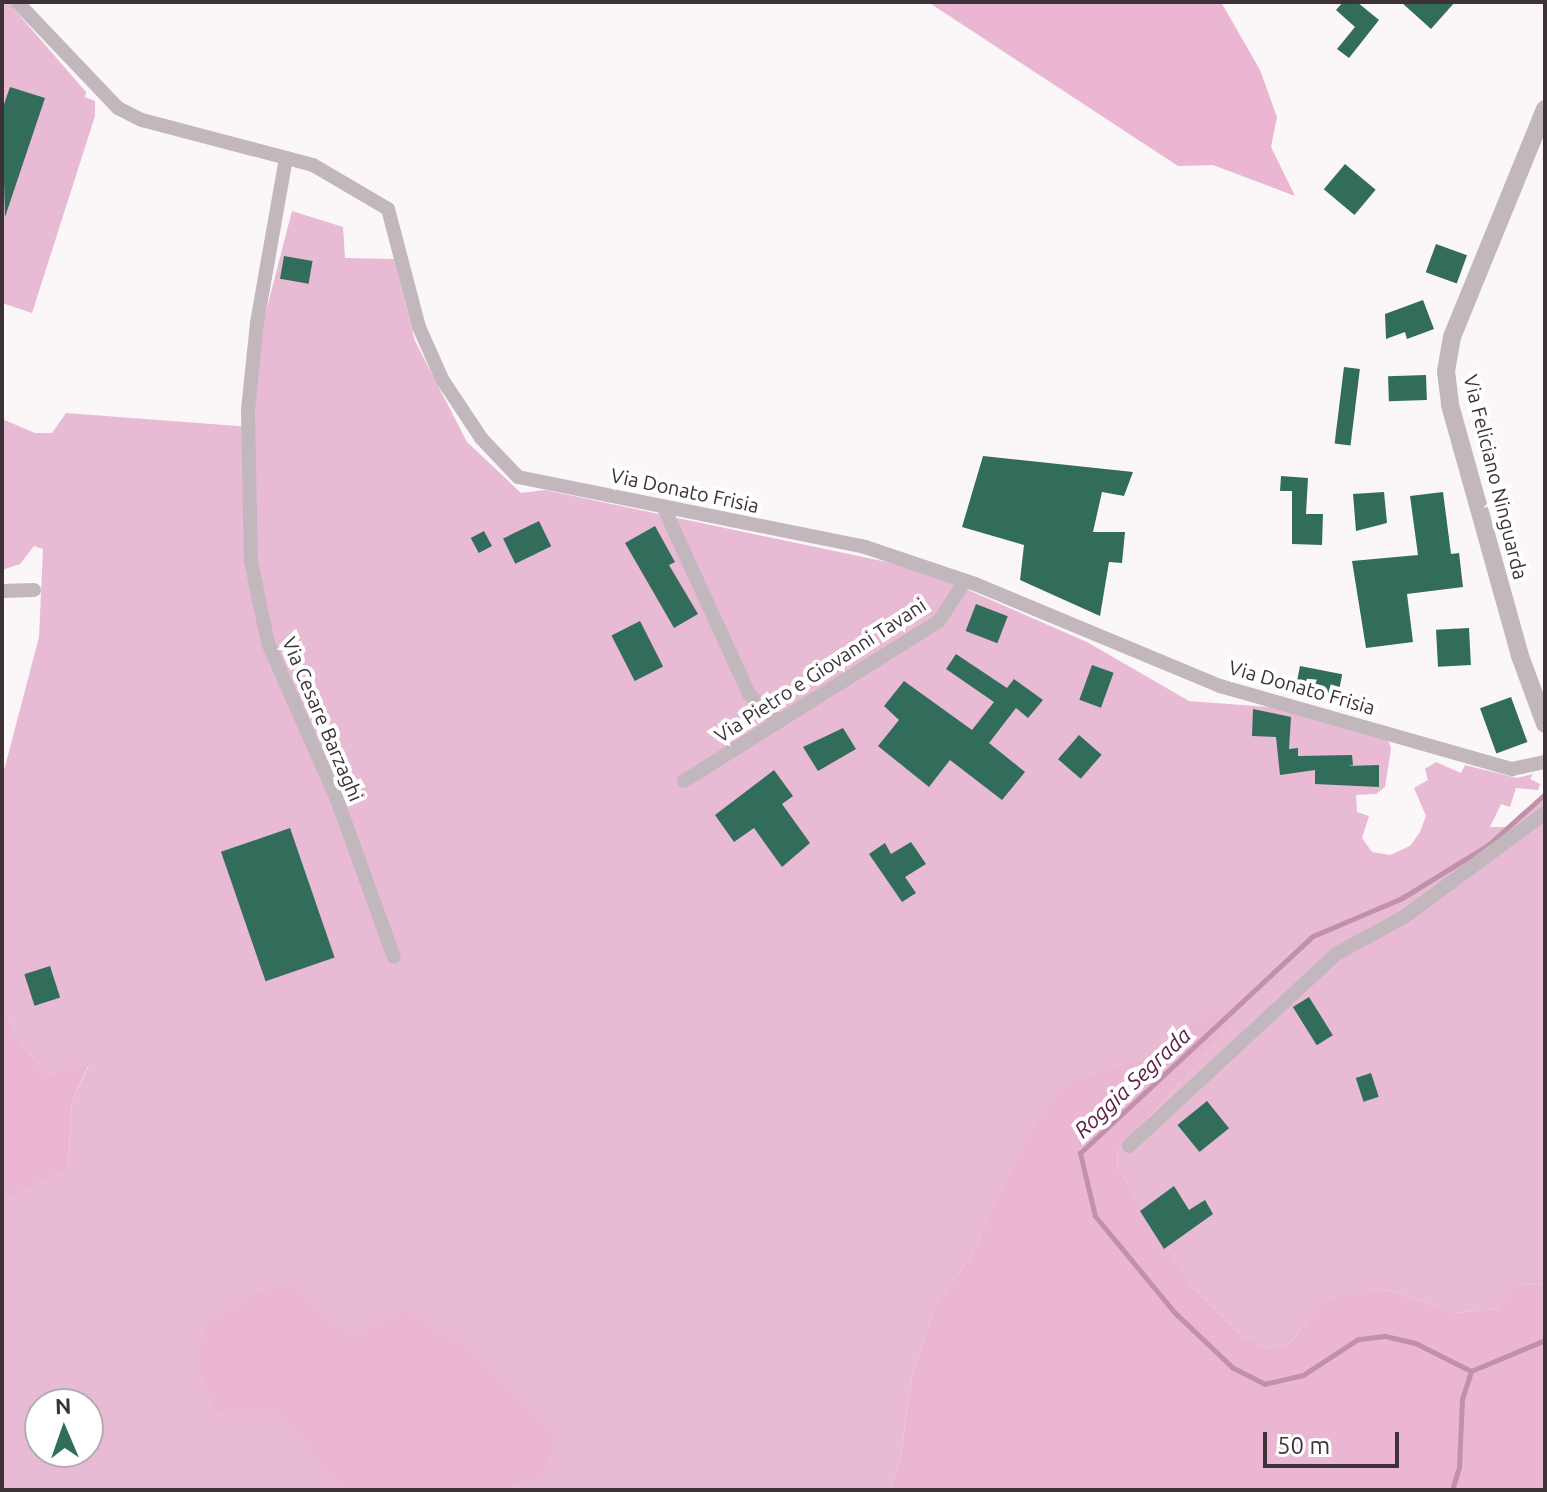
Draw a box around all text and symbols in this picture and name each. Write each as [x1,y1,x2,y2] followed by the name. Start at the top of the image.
[1459,372,1533,582] street label: Via Feliciano Ninguarda
[609,463,761,517] street label: Via Donato Frisia
[710,593,930,747] street label: Via Pietro e Giovanni Tavani
[278,633,368,805] street label: Via Cesare Barzaghi
[1226,655,1378,719] street label: Via Donato Frisia
[1068,1021,1196,1143] water label: Roggia Segrada
[24,1388,104,1468] north arrow
[55,1393,72,1418] text: N
[1267,1416,1403,1466] scale bar
[1277,1432,1330,1459] text: 50 m

